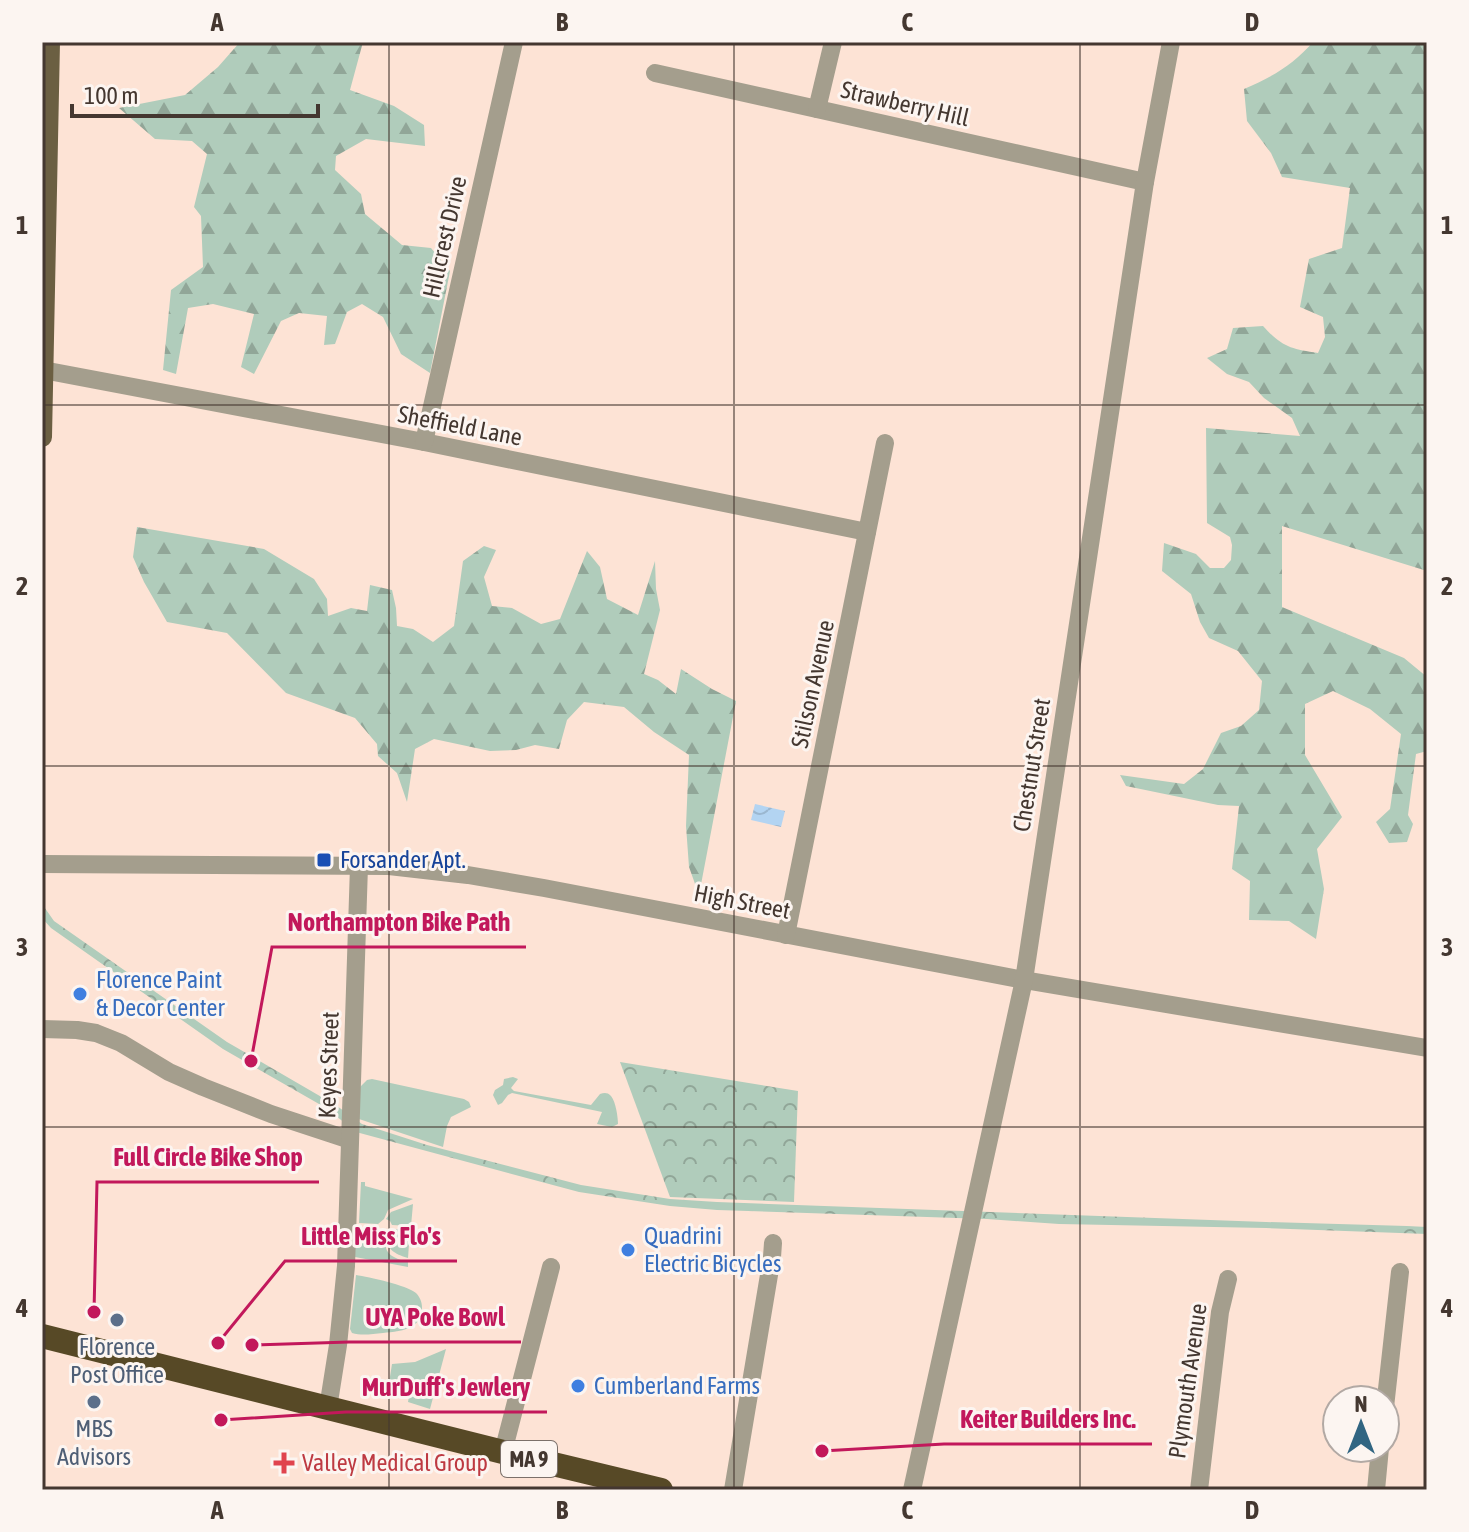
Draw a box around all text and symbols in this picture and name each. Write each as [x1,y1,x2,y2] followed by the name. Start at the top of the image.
[210,7,224,37] text: A
[556,7,569,37] text: B
[901,7,913,37] text: C
[1245,7,1259,37] text: D
[72,68,318,118] scale bar
[838,76,973,132] street label: Strawberry Hill
[84,82,138,109] text: 100 m
[417,173,472,300] street label: Hillcrest Drive
[16,210,28,240] text: 1
[1441,210,1453,240] text: 1
[396,400,524,451] street label: Sheffield Lane
[16,571,28,601] text: 2
[1441,571,1453,601] text: 2
[786,618,839,750] street label: Stilson Avenue
[1008,696,1055,834] street label: Chestnut Street
[340,846,466,873] place label: Forsander Apt.
[315,851,333,869] marker: Forsander Apt.
[692,879,793,924] street label: High Street
[272,897,526,947] callout: Northampton Bike Path
[288,907,510,937] text: Northampton Bike Path
[16,932,28,962] text: 3
[1441,932,1453,962] text: 3
[96,966,225,1021] place label: Florence Paint & Decor Center
[71,985,89,1003] marker: Florence Paint & Decor Center
[313,1011,344,1119] street label: Keyes Street
[97,1132,319,1182] callout: Full Circle Bike Shop
[113,1142,303,1172] text: Full Circle Bike Shop
[285,1211,457,1261] callout: Little Miss Flo's
[301,1221,441,1251] text: Little Miss Flo's
[644,1222,781,1277] place label: Quadrini Electric Bicycles
[619,1241,637,1259] marker: Quadrini Electric Bicycles
[349,1292,521,1342] callout: UYA Poke Bowl
[15,1293,28,1323] text: 4
[1440,1293,1453,1323] text: 4
[365,1302,506,1332] text: UYA Poke Bowl
[1163,1302,1212,1460] street label: Plymouth Avenue
[108,1311,126,1329] marker: Florence Post Office
[70,1333,164,1388] place label: Florence Post Office
[346,1362,547,1412] callout: MurDuff's Jewlery
[362,1372,531,1402] text: MurDuff's Jewlery
[594,1372,760,1399] place label: Cumberland Farms
[569,1377,587,1395] marker: Cumberland Farms
[1321,1384,1401,1464] north arrow
[1355,1391,1367,1417] text: N
[85,1393,103,1411] marker: MBS Advisors
[944,1394,1152,1444] callout: Keiter Builders Inc.
[960,1404,1136,1434] text: Keiter Builders Inc.
[57,1415,131,1470] place label: MBS Advisors
[501,1441,557,1477] road number: MA 9
[302,1449,488,1476] place label: Valley Medical Group
[273,1452,295,1474] marker: Valley Medical Group
[210,1495,224,1525] text: A
[556,1495,569,1525] text: B
[901,1495,913,1525] text: C
[1245,1495,1259,1525] text: D

